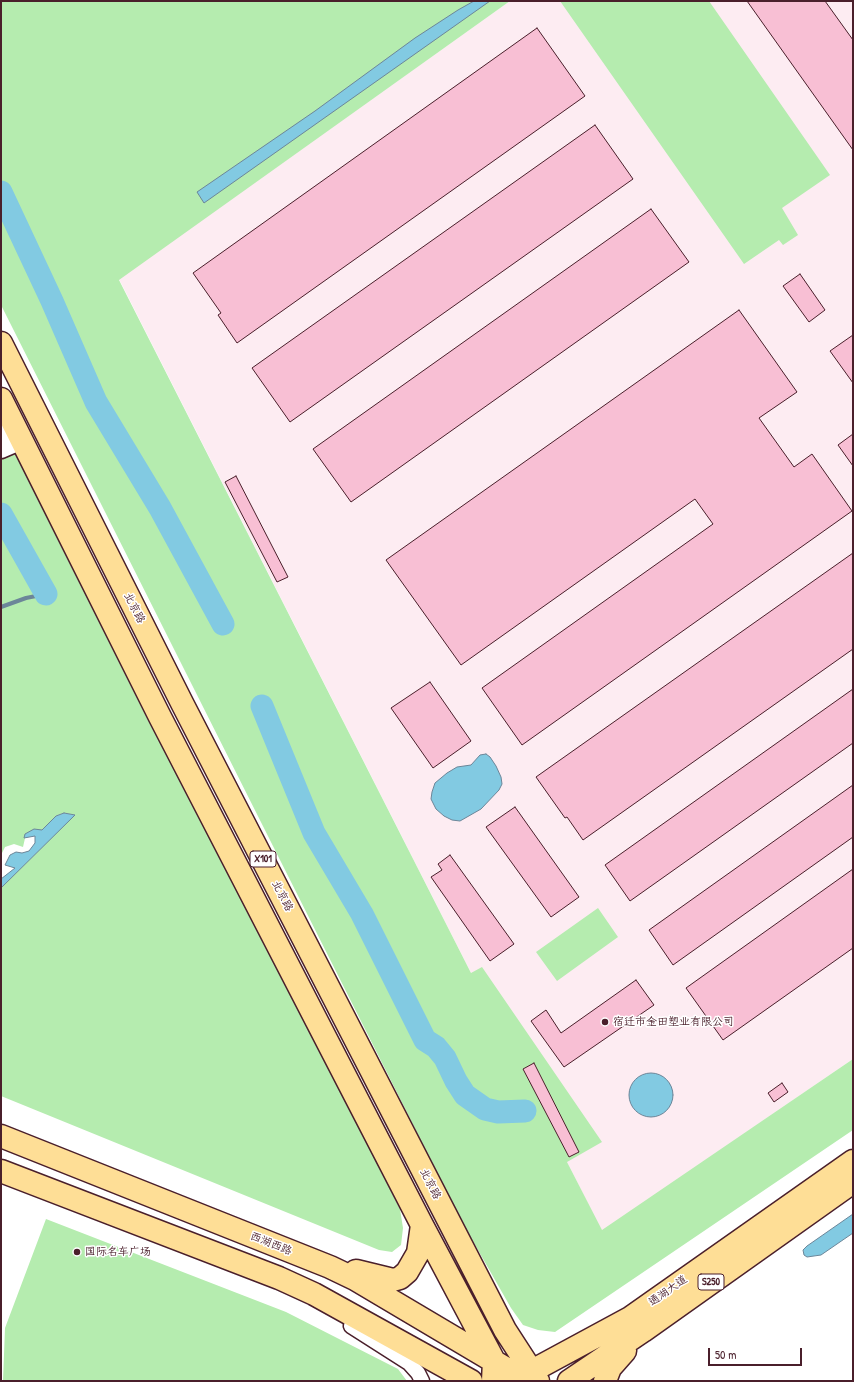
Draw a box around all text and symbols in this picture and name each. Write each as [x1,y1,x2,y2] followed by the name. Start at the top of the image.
[121,590,147,626] street label: 北京路
[250,851,276,867] road number: X101
[269,878,295,914] street label: 北京路
[613,1015,734,1029] place label: 宿迁市金田塑业有限公司
[600,1017,610,1027] marker: 宿迁市金田塑业有限公司
[417,1166,443,1202] street label: 北京路
[248,1230,294,1258] street label: 西湖西路
[85,1245,151,1259] place label: 国际名车广场
[72,1247,82,1257] marker: 国际名车广场
[646,1273,690,1309] street label: 通湖大道
[698,1274,724,1290] road number: S250
[710,1340,804,1366] scale bar
[715,1346,736,1363] text: 50 m

